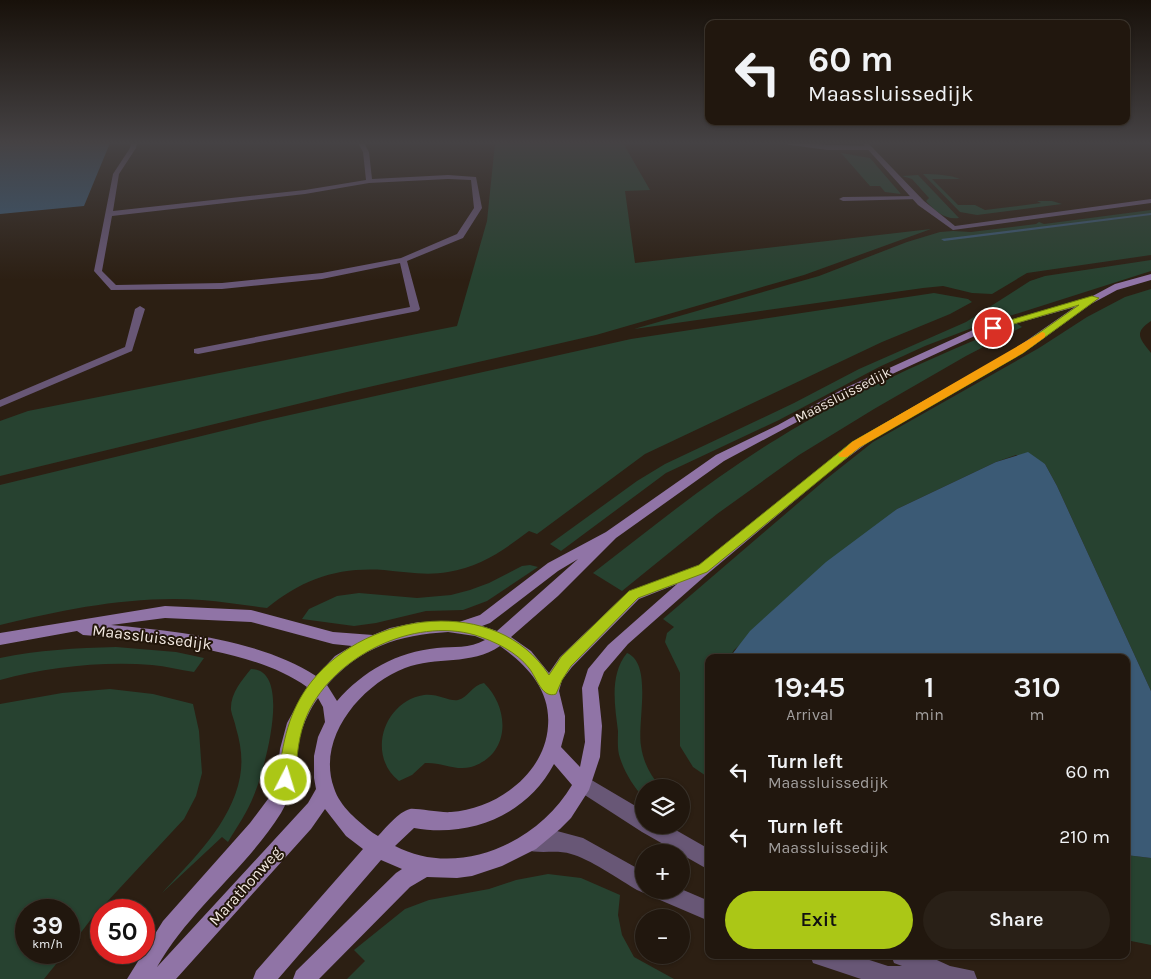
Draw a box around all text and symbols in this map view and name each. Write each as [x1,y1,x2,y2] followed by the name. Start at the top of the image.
[808,39,893,80] text: 60 m
[725,40,790,105] icon: left
[808,81,973,107] text: Maassluissedijk
[972,307,1014,349] pin
[979,314,1007,342] icon: arrive
[792,363,894,426] street label: Maassluissedijk
[91,620,213,654] street label: Maassluissedijk
[774,669,845,705] text: 19:45
[924,669,935,705] text: 1
[1013,669,1061,705] text: 310
[786,705,833,724] text: Arrival
[915,705,944,724] text: min
[1029,705,1044,724] text: m
[768,751,843,773] text: Turn left
[259,753,311,805] position arrow
[725,758,753,786] icon: left
[1066,761,1110,783] text: 60 m
[768,773,888,792] text: Maassluissedijk
[635,779,690,964] map controls
[635,779,690,834] button: layers
[768,816,843,838] text: Turn left
[725,823,753,851] icon: left
[1059,826,1110,848] text: 210 m
[768,838,888,857] text: Maassluissedijk
[205,843,285,929] street label: Marathonweg
[635,844,690,899] button: +
[725,891,913,949] button: Exit
[923,891,1110,949] button: Share
[90,899,155,964] speed limit sign: 50
[635,909,690,964] button: −
[32,911,63,940] text: 39
[32,937,63,951] text: km/h

